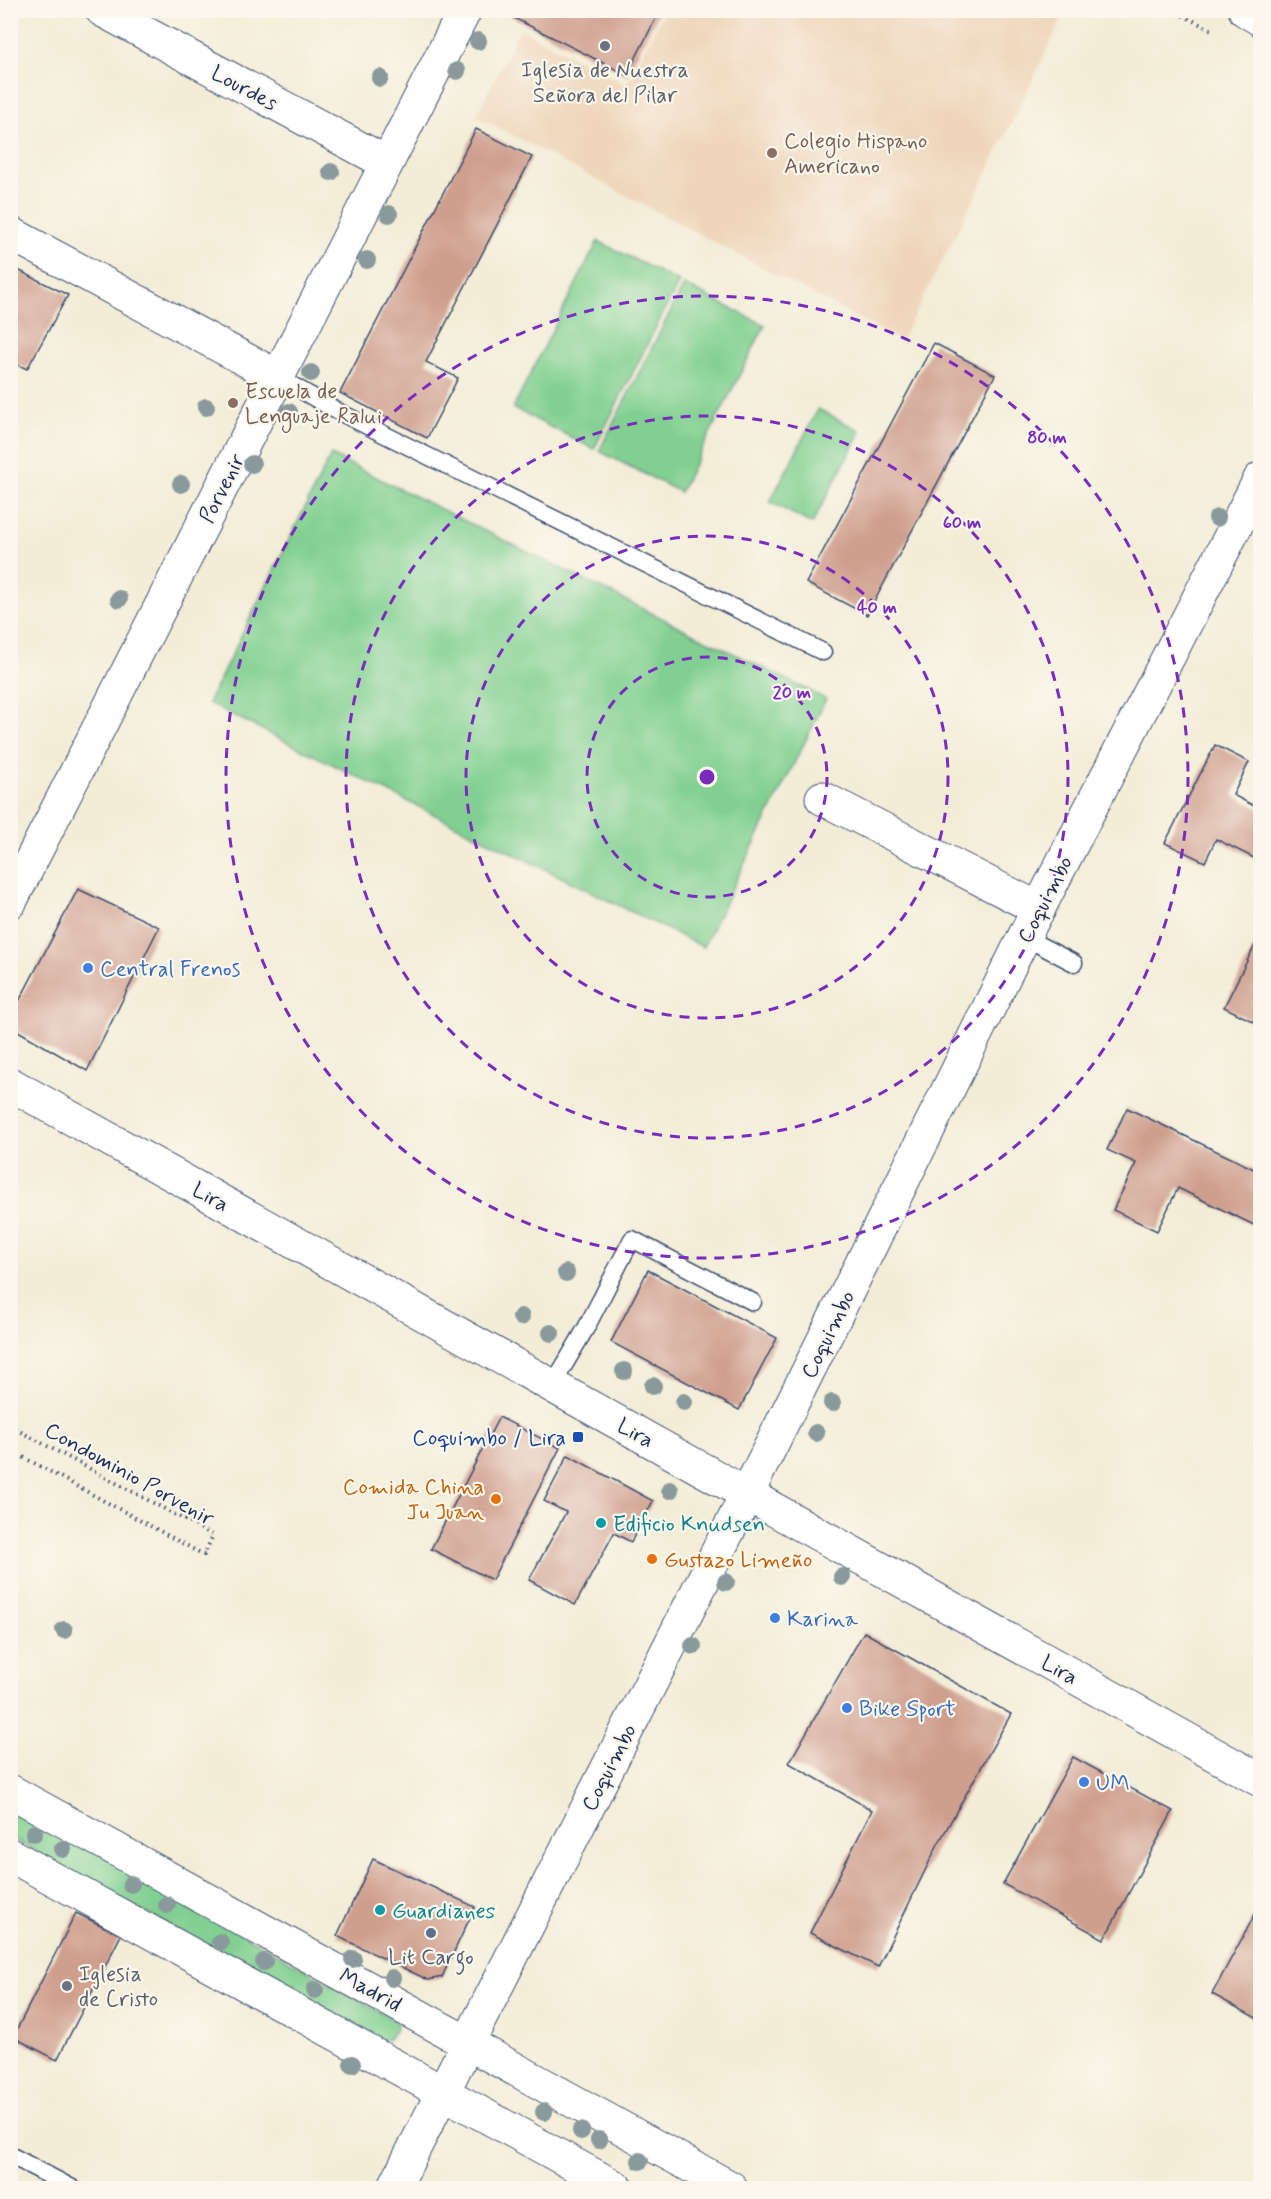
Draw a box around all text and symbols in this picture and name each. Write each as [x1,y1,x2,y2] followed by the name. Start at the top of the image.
[598,39,612,53] marker: Iglesia de Nuestra Señora del Pilar
[521,57,689,110] place label: Iglesia de Nuestra Señora del Pilar
[206,60,282,118] street label: Lourdes
[784,128,927,181] place label: Colegio Hispano Americano
[765,146,779,160] marker: Colegio Hispano Americano
[245,378,382,434] place label: Escuela de Lenguaje Ralui
[226,396,240,410] marker: Escuela de Lenguaje Ralui
[1027,426,1067,450] text: 80 m
[194,449,252,528] street label: Porvenir
[943,511,981,535] text: 60 m
[857,596,897,620] text: 40 m
[773,681,811,705] text: 20 m
[697,767,717,787] centre of rings
[1012,851,1080,948] street label: Coquimbo
[100,956,241,984] place label: Central Frenos
[81,961,95,975] marker: Central Frenos
[187,1176,233,1219] street label: Lira
[796,1286,862,1383] street label: Coquimbo
[612,1412,658,1455] street label: Lira
[39,1417,219,1533] street label: Condominio Porvenir
[412,1425,566,1453] place label: Coquimbo / Lira
[571,1430,585,1444] marker: Coquimbo / Lira
[343,1474,484,1527] place label: Comida China Ju Juan
[489,1492,503,1506] marker: Comida China Ju Juan
[613,1511,765,1539] place label: Edificio Knudsen
[594,1516,608,1530] marker: Edificio Knudsen
[664,1547,812,1575] place label: Gustazo Limeño
[645,1552,659,1566] marker: Gustazo Limeño
[787,1606,859,1634] place label: Karina
[768,1611,782,1625] marker: Karina
[1036,1649,1082,1692] street label: Lira
[859,1696,955,1724] place label: Bike Sport
[840,1701,854,1715] marker: Bike Sport
[576,1719,644,1816] street label: Coquimbo
[1096,1770,1130,1798] place label: UM
[1077,1775,1091,1789] marker: UM
[392,1898,496,1926] place label: Guardianes
[373,1903,387,1917] marker: Guardianes
[424,1926,438,1940] marker: Lit Cargo
[388,1944,474,1975] place label: Lit Cargo
[79,1961,158,2014] place label: Iglesia de Cristo
[334,1962,406,2019] street label: Madrid
[60,1979,74,1993] marker: Iglesia de Cristo

